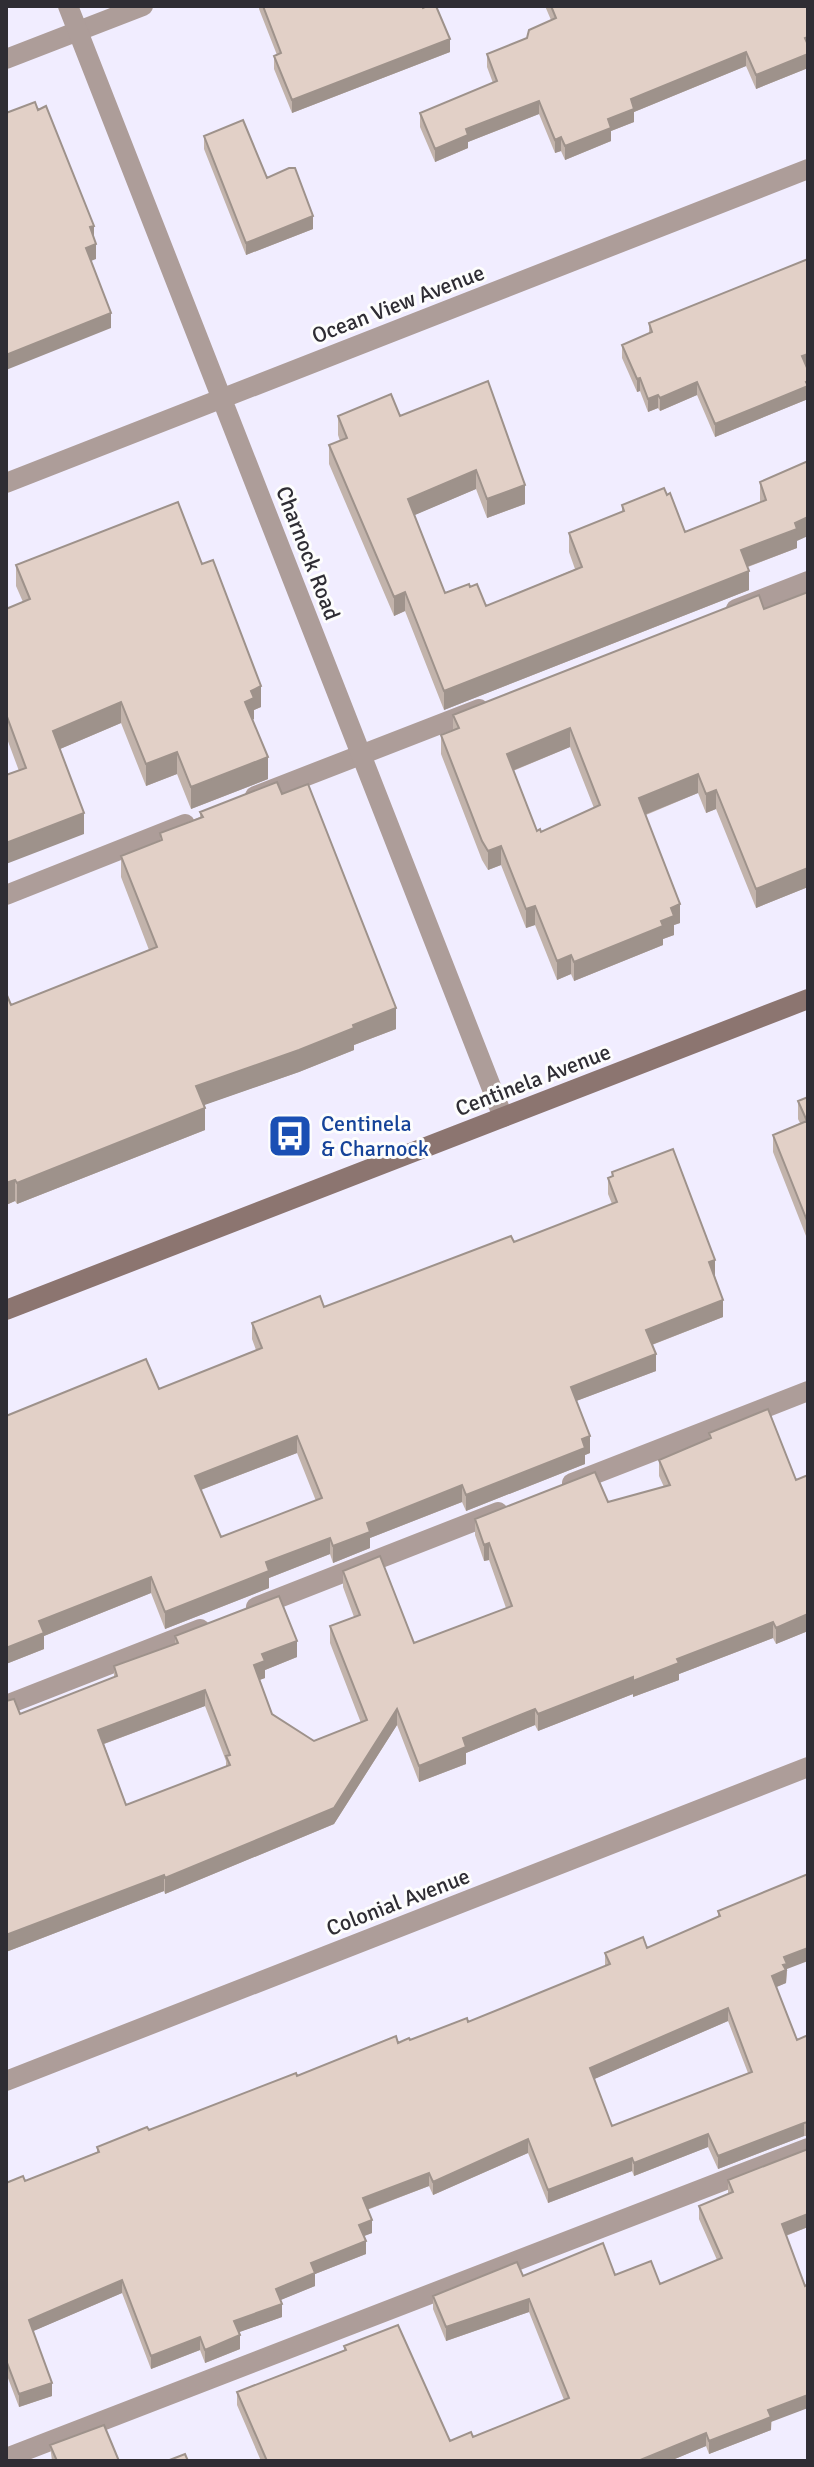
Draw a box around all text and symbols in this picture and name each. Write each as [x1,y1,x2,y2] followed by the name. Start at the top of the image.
[308,259,488,349] street label: Ocean View Avenue
[270,482,346,624] street label: Charnock Road
[451,1038,615,1122] street label: Centinela Avenue
[321,1110,429,1162] place label: Centinela & Charnock
[266,1112,314,1160] bus stop icon: Centinela & Charnock
[322,1862,474,1942] street label: Colonial Avenue

